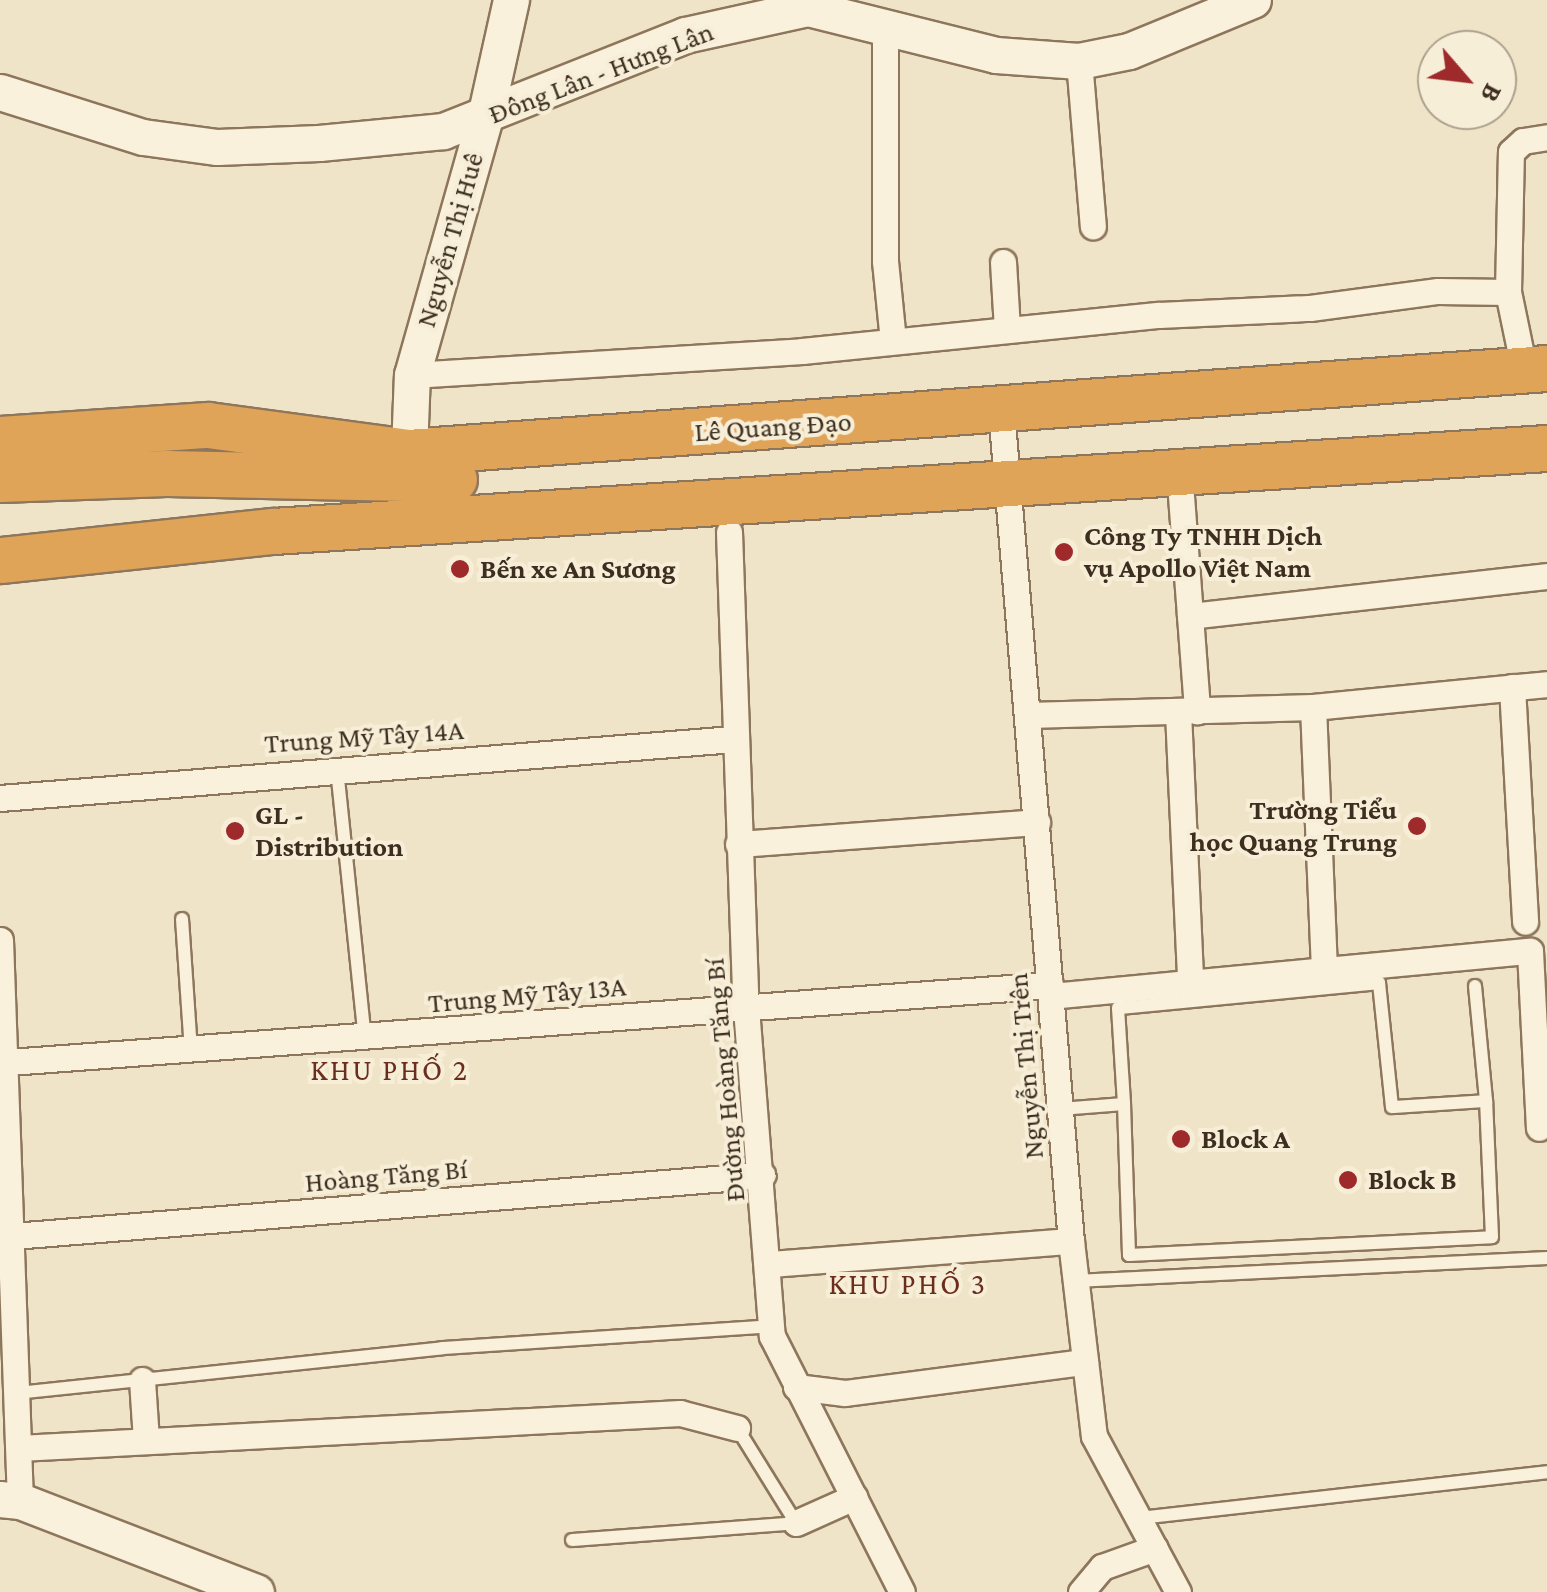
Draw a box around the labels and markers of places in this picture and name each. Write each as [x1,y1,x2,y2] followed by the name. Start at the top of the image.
[1084,519,1322,585] place label: Công Ty TNHH Dịch vụ Apollo Việt Nam
[1053,541,1075,563] marker: Công Ty TNHH Dịch vụ Apollo Việt Nam
[480,552,676,586] place label: Bến xe An Sương
[449,558,471,580] marker: Bến xe An Sương
[1190,793,1397,859] place label: Trường Tiểu học Quang Trung
[255,798,403,864] place label: GL - Distribution
[1406,815,1428,837] marker: Trường Tiểu học Quang Trung
[224,820,246,842] marker: GL - Distribution
[1201,1122,1290,1156] place label: Block A
[1170,1128,1192,1150] marker: Block A
[1368,1163,1457,1197] place label: Block B
[1337,1169,1359,1191] marker: Block B

